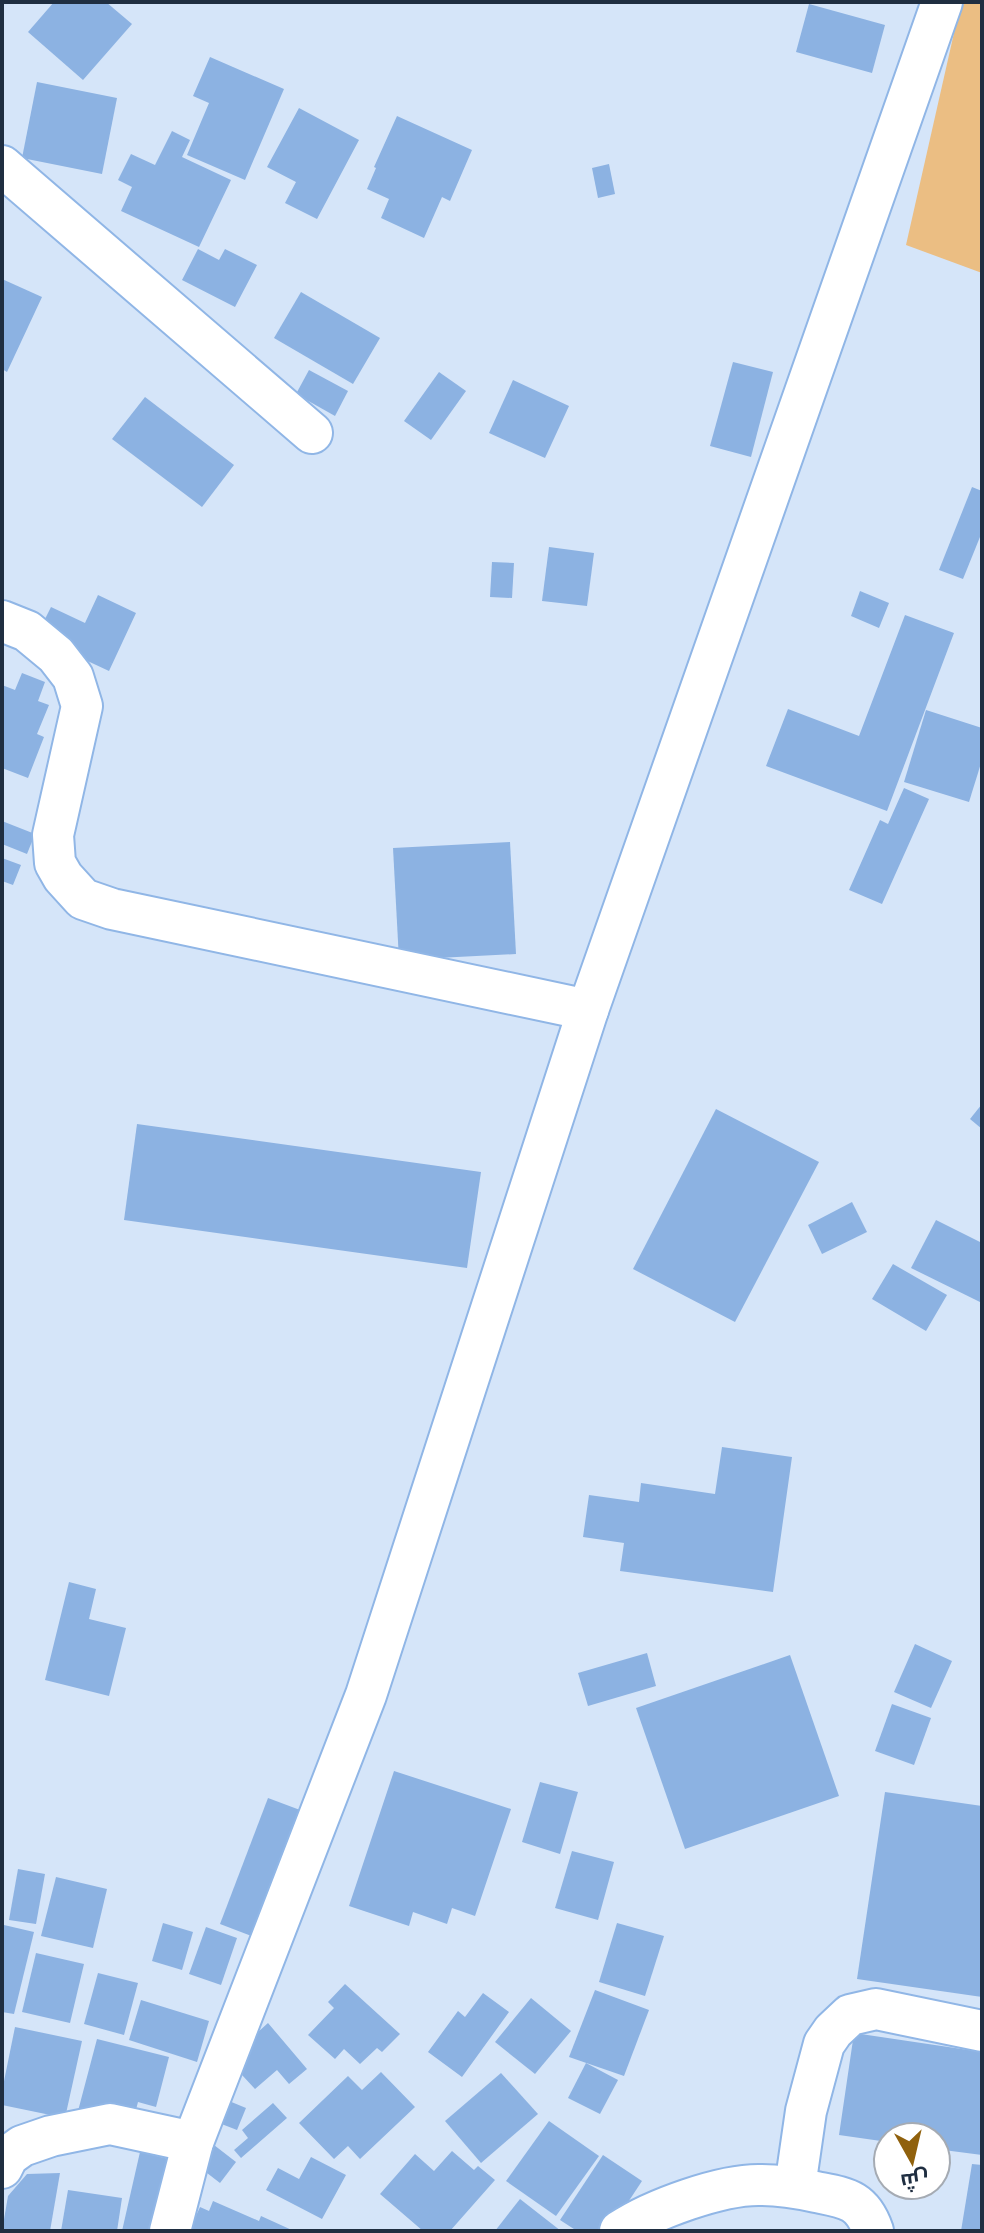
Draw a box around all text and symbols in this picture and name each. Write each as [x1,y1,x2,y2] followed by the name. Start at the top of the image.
[872,2121,952,2201] north arrow
[899,2165,931,2196] text: ش

